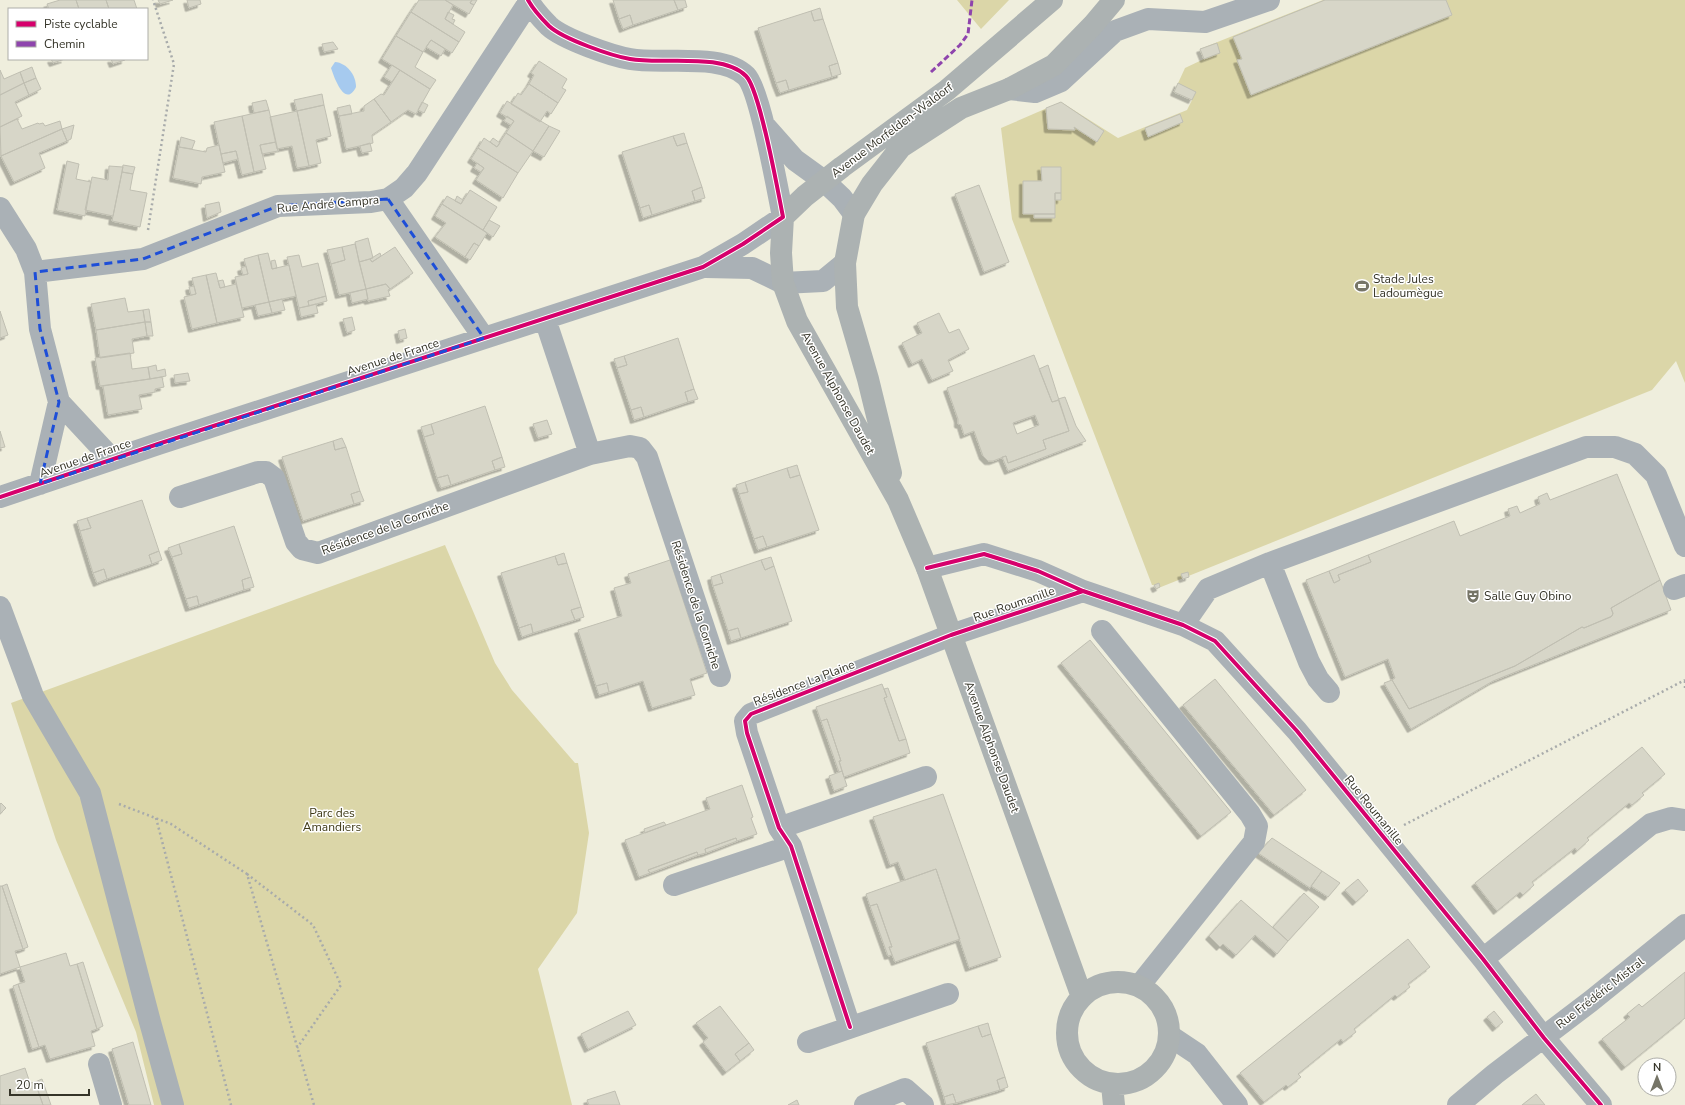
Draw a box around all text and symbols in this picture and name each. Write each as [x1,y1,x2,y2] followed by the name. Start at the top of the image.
[8,8,148,60] legend
[44,16,118,32] text: Piste cyclable
[44,36,85,52] text: Chemin
[828,78,957,181] street label: Avenue Morfelden-Waldorf
[276,192,380,216] street label: Rue André Campra
[1373,271,1443,301] place label: Stade Jules Ladoumègue
[1354,278,1370,294] sports icon: Stade Jules Ladoumègue
[797,329,879,458] street label: Avenue Alphonse Daudet
[345,335,441,379] street label: Avenue de France
[37,435,133,481] street label: Avenue de France
[319,498,451,558] street label: Résidence de la Corniche
[668,539,724,671] street label: Résidence de la Corniche
[971,583,1057,625] street label: Rue Roumanille
[1465,588,1481,604] theatre icon: Salle Guy Obino
[1484,588,1572,604] place label: Salle Guy Obino
[751,656,857,710] street label: Résidence La Plaine
[961,679,1023,815] street label: Avenue Alphonse Daudet
[1341,772,1407,848] street label: Rue Roumanille
[303,805,361,835] park label: Parc des Amandiers
[1553,953,1648,1032] street label: Rue Frédéric Mistral
[1637,1057,1677,1097] north arrow
[1653,1060,1661,1075] text: N
[10,1071,89,1097] scale bar
[16,1077,44,1093] text: 20 m

